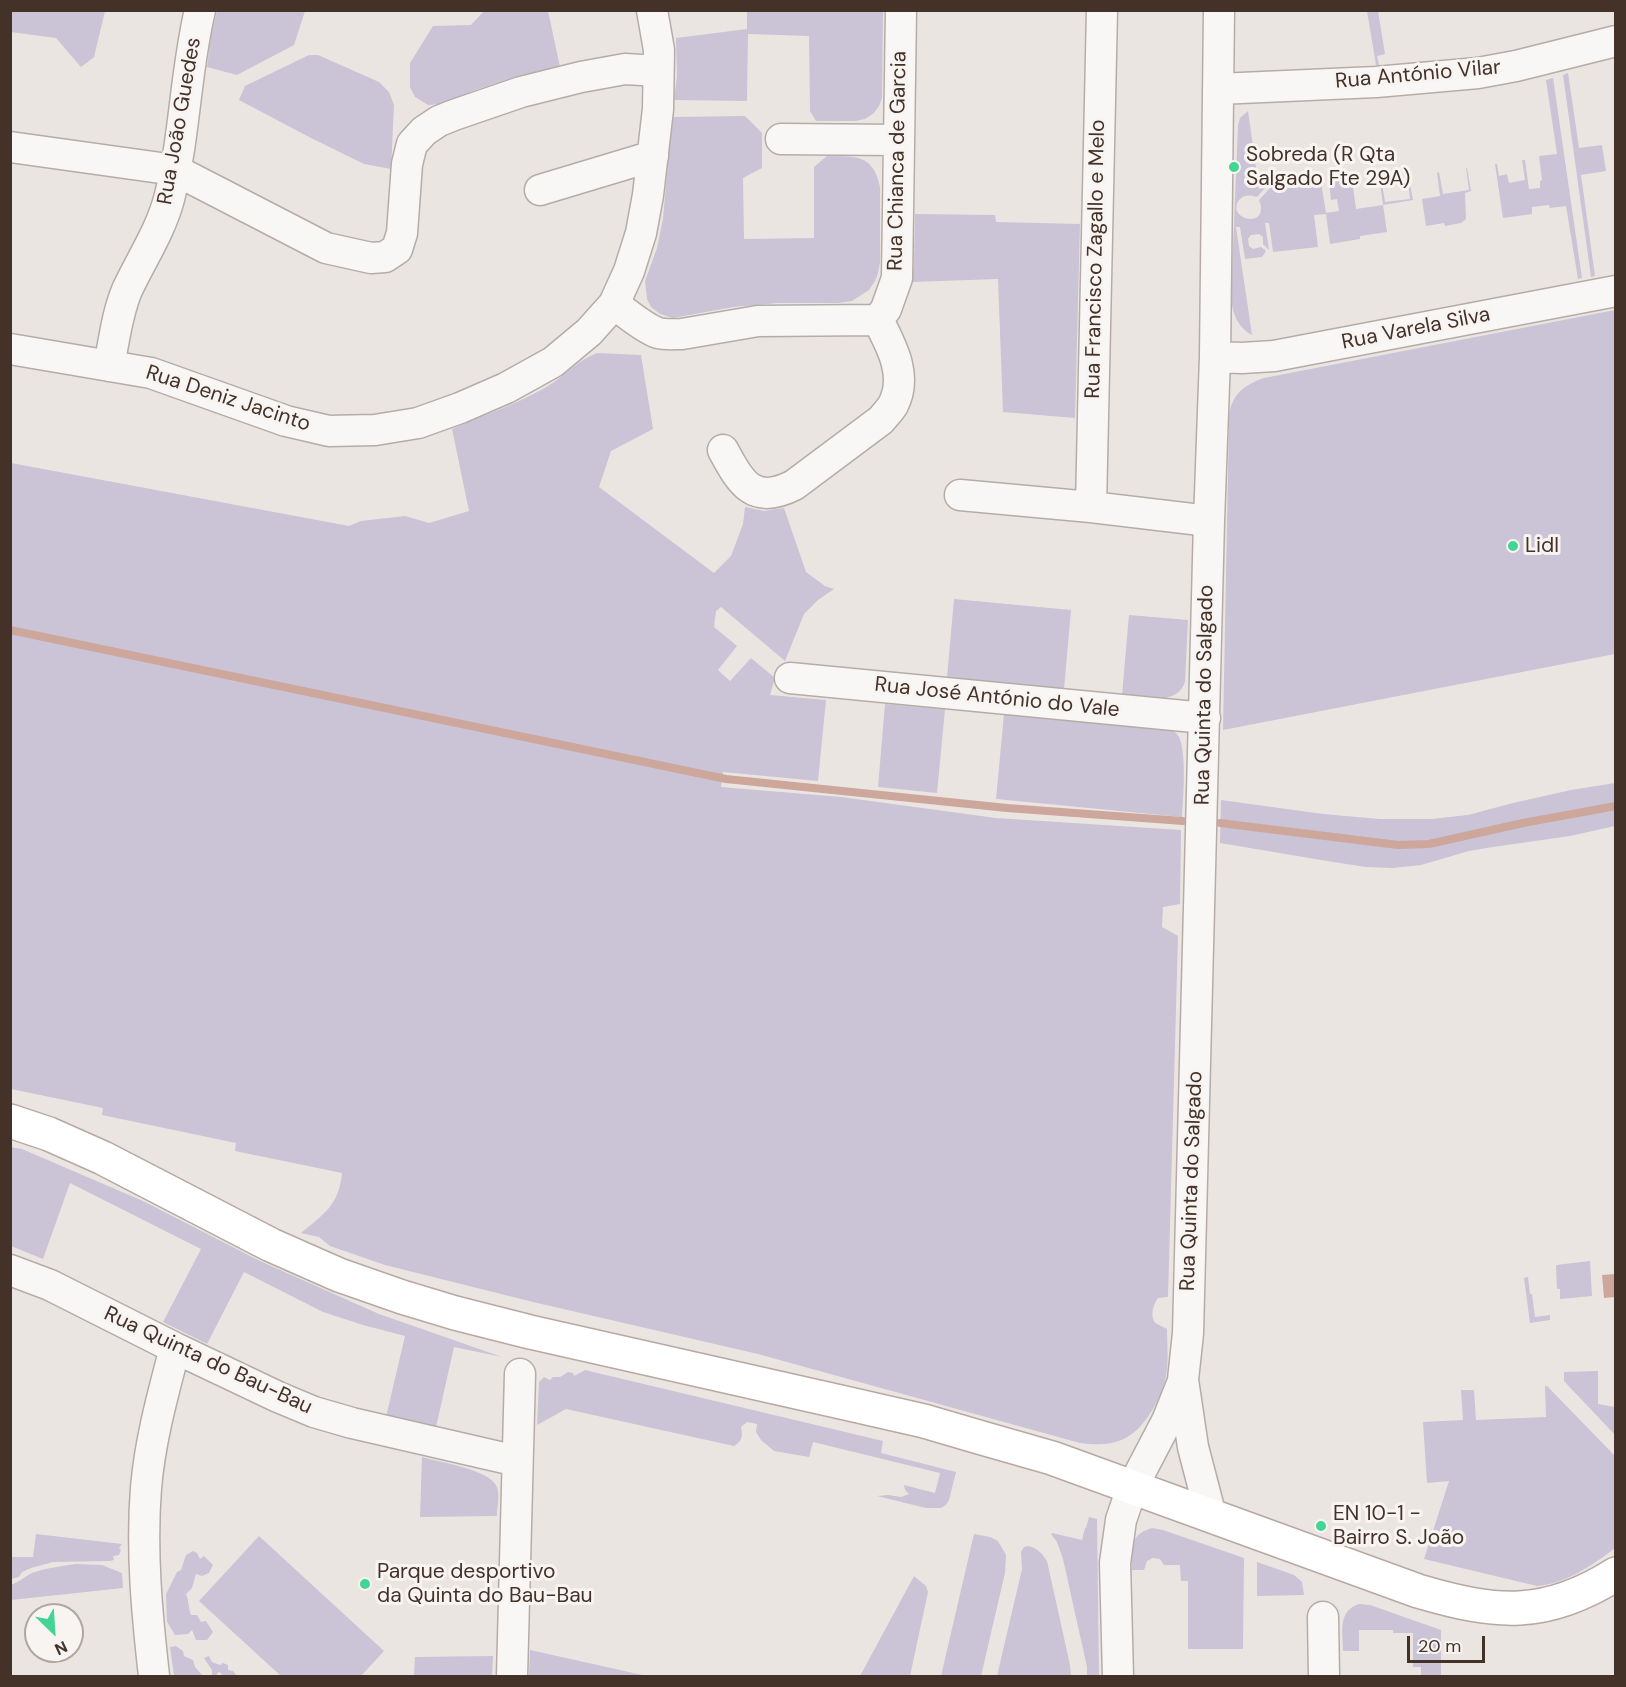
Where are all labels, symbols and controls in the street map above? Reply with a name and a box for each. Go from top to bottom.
street label: Rua João Guedes [153,35,207,207]
street label: Rua Chianca de Garcia [883,51,913,271]
street label: Rua António Vilar [1334,55,1502,95]
street label: Rua Francisco Zagallo e Melo [1081,119,1111,399]
place label: Sobreda (R Qta Salgado Fte 29A) [1246,142,1410,192]
marker: Sobreda (R Qta Salgado Fte 29A) [1227,160,1241,174]
street label: Rua Varela Silva [1340,302,1492,356]
street label: Rua Deniz Jacinto [142,360,314,438]
place label: Lidl [1525,533,1559,559]
marker: Lidl [1506,539,1520,553]
street label: Rua Quinta do Salgado [1190,585,1220,805]
street label: Rua José António do Vale [873,673,1121,723]
street label: Rua Quinta do Salgado [1176,1070,1208,1292]
street label: Rua Quinta do Bau-Bau [100,1302,316,1420]
place label: EN 10-1 - Bairro S. João [1333,1501,1464,1551]
marker: EN 10-1 - Bairro S. João [1314,1519,1328,1533]
place label: Parque desportivo da Quinta do Bau-Bau [377,1559,593,1609]
marker: Parque desportivo da Quinta do Bau-Bau [358,1577,372,1591]
north arrow [24,1603,84,1663]
scale bar [1410,1624,1488,1662]
text: 20 m [1418,1634,1461,1658]
text: N [51,1636,71,1660]

